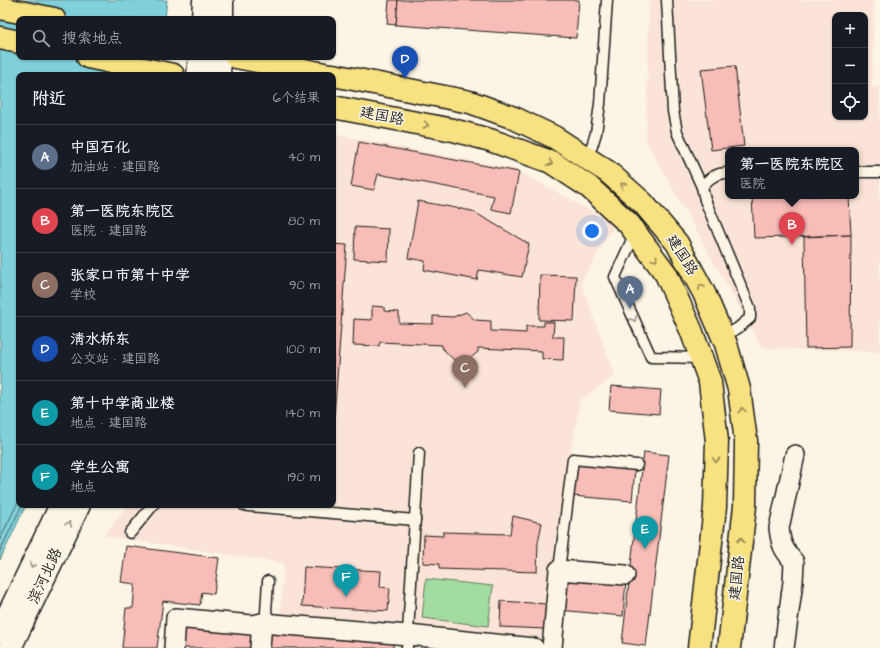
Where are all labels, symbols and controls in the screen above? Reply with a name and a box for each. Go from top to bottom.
map controls [832,12,868,120]
button: + [832,12,868,48]
search box [16,16,336,60]
icon: search [30,27,52,49]
text: 搜索地点 [62,28,122,49]
pin: D [392,46,418,79]
button: − [832,48,868,84]
button: locate [832,84,868,120]
text: 附近 [32,87,66,111]
text: 6个结果 [273,89,320,107]
street label: 建国路 [358,101,406,131]
one-way arrow [423,121,429,129]
text: 中国石化 [70,137,130,158]
popup [725,147,859,199]
text: A [41,148,49,166]
text: 40 m [288,148,320,166]
text: 第一医院东院区 [739,154,845,175]
text: 加油站 · 建国路 [70,158,160,176]
one-way arrow [546,158,554,166]
text: 医院 [739,175,766,193]
one-way arrow [620,182,628,190]
text: 第一医院东院区 [70,201,175,222]
text: B [40,212,50,230]
text: 80 m [288,212,320,230]
pin: B [779,212,805,245]
your location [582,221,602,241]
text: 医院 · 建国路 [70,222,147,240]
street label: 建国路 [661,230,703,280]
one-way arrow [650,255,657,262]
text: 张家口市第十中学 [70,265,190,286]
text: C [40,276,50,294]
text: 90 m [289,276,320,294]
pin: A [617,276,643,309]
one-way arrow [699,284,706,292]
text: 学校 [70,286,96,304]
one-way arrow [629,315,637,323]
text: 清水桥东 [70,329,130,350]
text: D [41,340,49,358]
text: 100 m [287,340,320,358]
text: 公交站 · 建国路 [70,350,160,368]
pin: C [452,355,478,388]
text: 第十中学商业楼 [70,393,175,414]
text: E [41,404,49,422]
text: 140 m [286,404,320,422]
one-way arrow [738,407,747,413]
text: 地点 · 建国路 [70,414,147,432]
text: 学生公寓 [70,457,130,478]
one-way arrow [712,457,721,463]
text: F [40,468,50,486]
text: 190 m [287,468,320,486]
text: 地点 [70,478,96,496]
pin: E [632,516,658,549]
one-way arrow [64,521,72,529]
one-way arrow [736,537,745,543]
street label: 滨河北路 [23,544,67,608]
street label: 建国路 [724,555,750,601]
one-way arrow [29,561,37,569]
pin: F [333,564,359,597]

